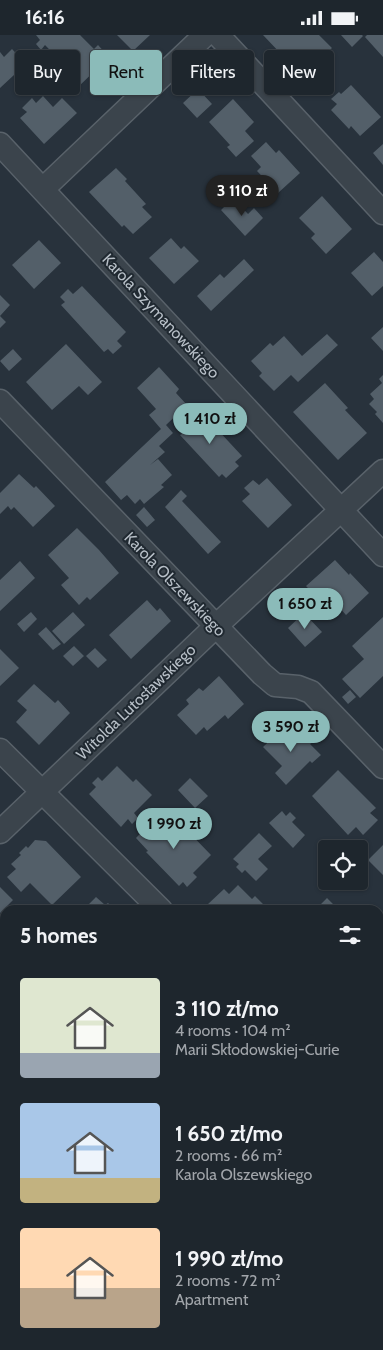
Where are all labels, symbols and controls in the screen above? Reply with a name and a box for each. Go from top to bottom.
text: 16:16 [25,6,65,29]
chip: Buy [15,50,80,95]
chip: Rent [90,50,162,95]
chip: Filters [172,50,254,95]
chip: New [264,50,334,95]
pin: 3 110 zł [190,175,294,217]
text: 3 110 zł [217,181,267,200]
street label: Karola Szymanowskiego [98,250,224,382]
pin: 1 410 zł [158,403,262,445]
text: 1 410 zł [184,409,236,428]
street label: Karola Olszewskiego [120,528,230,640]
pin: 1 650 zł [253,587,357,630]
text: 1 650 zł [278,594,332,613]
street label: Witolda Lutosławskiego [72,640,200,764]
pin: 3 590 zł [239,711,343,753]
text: 3 590 zł [263,717,319,736]
pin: 1 990 zł [122,807,226,850]
text: 1 990 zł [147,814,201,833]
map controls [318,840,368,890]
button: locate [318,840,368,890]
icon: filters [336,921,364,949]
text: 5 homes [20,923,98,948]
text: 3 110 zł/mo [175,996,279,1021]
icon: home [60,998,120,1058]
text: 4 rooms · 104 m² [175,1021,291,1040]
text: Marii Skłodowskiej-Curie [175,1040,339,1059]
text: 1 650 zł/mo [175,1121,283,1146]
icon: home [60,1123,120,1183]
text: 2 rooms · 66 m² [175,1146,282,1165]
text: Karola Olszewskiego [175,1165,312,1184]
text: 1 990 zł/mo [175,1246,283,1271]
icon: home [60,1248,120,1308]
text: 2 rooms · 72 m² [175,1271,280,1290]
text: Apartment [175,1290,248,1309]

